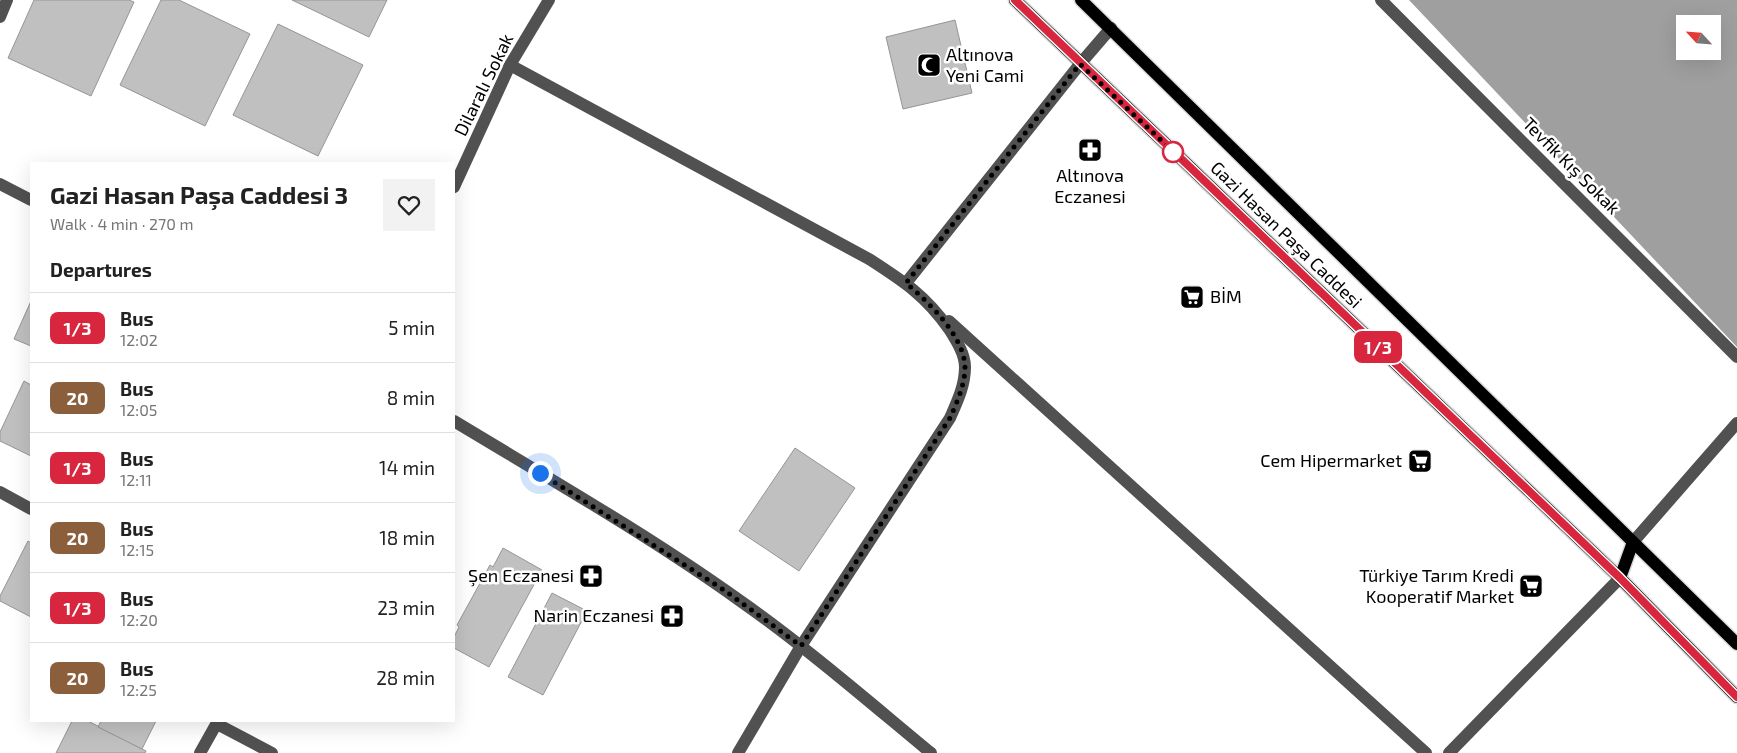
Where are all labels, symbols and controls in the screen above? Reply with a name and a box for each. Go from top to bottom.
north arrow [1676,15,1721,60]
map controls [1676,15,1721,60]
street label: Dilaralı Sokak [449,30,517,139]
place label: Altınova Yeni Cami [946,43,1024,86]
mosque icon: Altınova Yeni Cami [916,52,942,78]
street label: Tevfik Kış Sokak [1518,112,1625,219]
pharmacy icon: Altınova Eczanesi [1077,137,1103,163]
unlabelled marker [1162,141,1184,163]
street label: Gazi Hasan Paşa Caddesi [1206,156,1367,313]
place label: Altınova Eczanesi [1054,164,1126,207]
button: heart [383,179,435,231]
text: Gazi Hasan Paşa Caddesi 3 [50,180,348,209]
text: Walk · 4 min · 270 m [50,214,193,233]
text: Departures [50,258,152,281]
supermarket icon: BİM [1179,284,1205,310]
place label: BİM [1210,285,1242,307]
text: Bus [120,307,154,330]
text: 5 min [388,316,435,339]
text: 1/3 [64,317,91,339]
text: 12:02 [120,330,158,349]
line badge: 1/3 [1349,331,1407,363]
text: 1/3 [1364,336,1392,358]
text: Bus [120,377,154,400]
text: 8 min [387,386,435,409]
text: 20 [67,387,88,409]
text: 12:05 [120,400,157,419]
text: Bus [120,447,154,470]
supermarket icon: Cem Hipermarket [1407,448,1433,474]
place label: Cem Hipermarket [1260,449,1402,471]
text: 14 min [379,456,435,479]
text: 1/3 [64,457,91,479]
your location [528,461,553,486]
text: 12:11 [120,470,152,489]
text: Bus [120,517,154,540]
text: 18 min [379,526,435,549]
text: 20 [67,527,88,549]
text: 12:15 [120,540,154,559]
pharmacy icon: Şen Eczanesi [578,563,604,589]
place label: Şen Eczanesi [468,564,574,587]
place label: Türkiye Tarım Kredi Kooperatif Market [1359,564,1514,607]
supermarket icon: Türkiye Tarım Kredi Kooperatif Market [1518,573,1544,599]
text: Bus [120,587,154,610]
text: 23 min [377,596,435,619]
text: 1/3 [64,597,91,619]
pharmacy icon: Narin Eczanesi [659,603,685,629]
place label: Narin Eczanesi [534,604,654,626]
text: 12:20 [120,610,158,629]
text: Bus [120,657,154,680]
text: 28 min [376,666,435,689]
text: 20 [67,667,88,689]
text: 12:25 [120,680,157,699]

